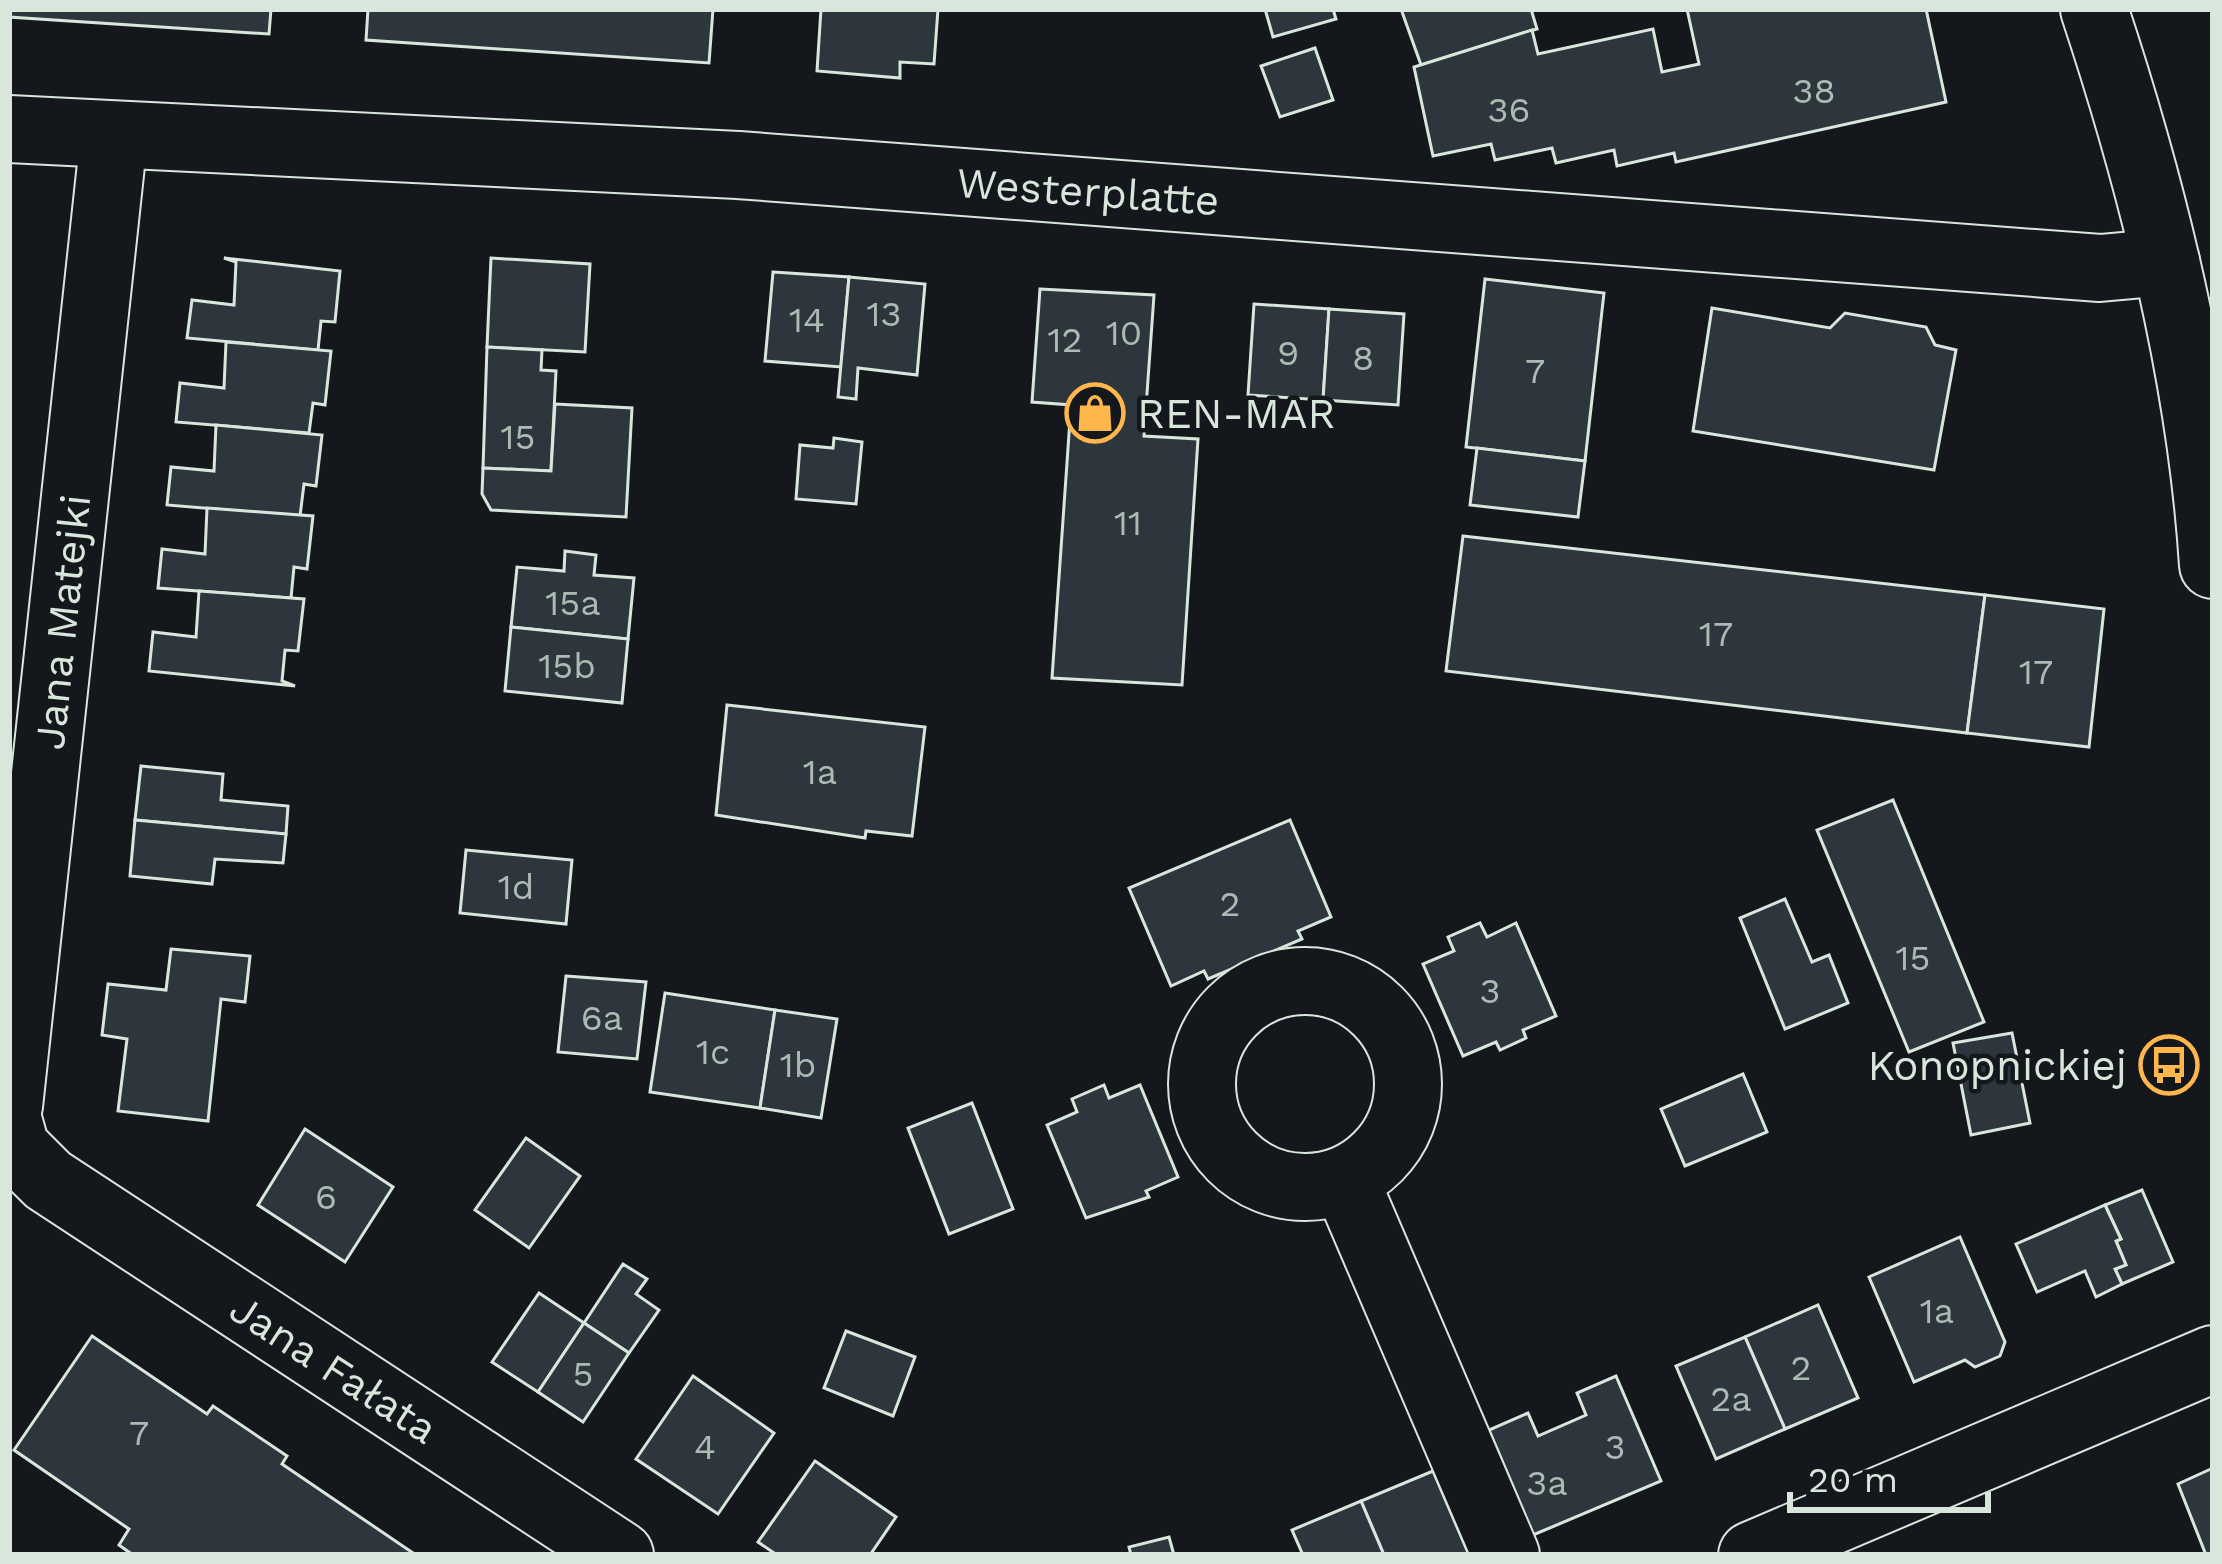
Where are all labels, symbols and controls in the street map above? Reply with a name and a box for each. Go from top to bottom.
house number: 38 [1792,70,1836,112]
house number: 36 [1488,89,1530,131]
street label: Westerplatte [955,158,1221,225]
house number: 13 [866,293,902,335]
house number: 14 [789,299,825,341]
house number: 10 [1106,312,1142,354]
house number: 12 [1047,319,1083,361]
house number: 9 [1277,332,1299,374]
house number: 8 [1352,337,1374,379]
house number: 7 [1525,350,1545,392]
shop icon: REN-MAR [1064,382,1126,444]
place label: REN-MAR [1137,389,1336,438]
house number: 15 [501,416,536,458]
street label: Jana Matejki [25,492,100,752]
house number: 11 [1114,502,1142,544]
house number: 15a [545,582,601,624]
house number: 17 [1699,613,1733,655]
house number: 15b [538,645,596,687]
house number: 17 [2019,651,2053,693]
house number: 1a [803,751,837,793]
house number: 1d [498,866,534,908]
house number: 2 [1220,883,1241,925]
house number: 15 [1896,937,1931,979]
house number: 3 [1480,970,1501,1012]
house number: 6a [581,997,623,1039]
house number: 1c [696,1031,730,1073]
bus stop icon: Konopnickiej [2138,1034,2200,1096]
place label: Konopnickiej [1867,1041,2127,1090]
house number: 1b [780,1044,816,1086]
house number: 6 [315,1176,337,1218]
street label: Jana Fałata [221,1283,446,1454]
house number: 1a [1920,1290,1954,1332]
house number: 2 [1791,1347,1812,1389]
house number: 5 [573,1353,593,1395]
house number: 2a [1710,1378,1752,1420]
house number: 7 [129,1412,149,1454]
house number: 4 [694,1426,716,1468]
house number: 3 [1605,1426,1626,1468]
scale bar [1790,1438,1988,1512]
text: 20 m [1808,1459,1898,1501]
house number: 3a [1526,1462,1568,1504]

